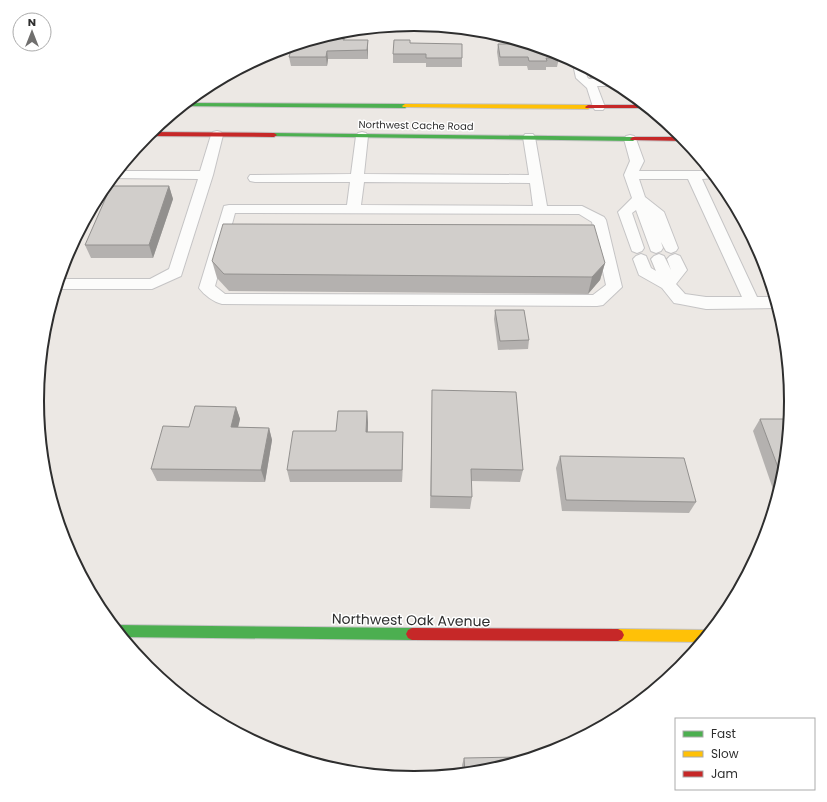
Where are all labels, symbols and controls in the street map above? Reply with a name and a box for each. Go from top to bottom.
north arrow [12,12,52,52]
text: N [28,14,36,30]
street label: Northwest Cache Road [358,117,474,134]
street label: Northwest Oak Avenue [332,609,491,631]
legend [675,718,815,790]
text: Fast [711,725,736,742]
text: Slow [711,745,739,762]
text: Jam [711,765,738,782]

